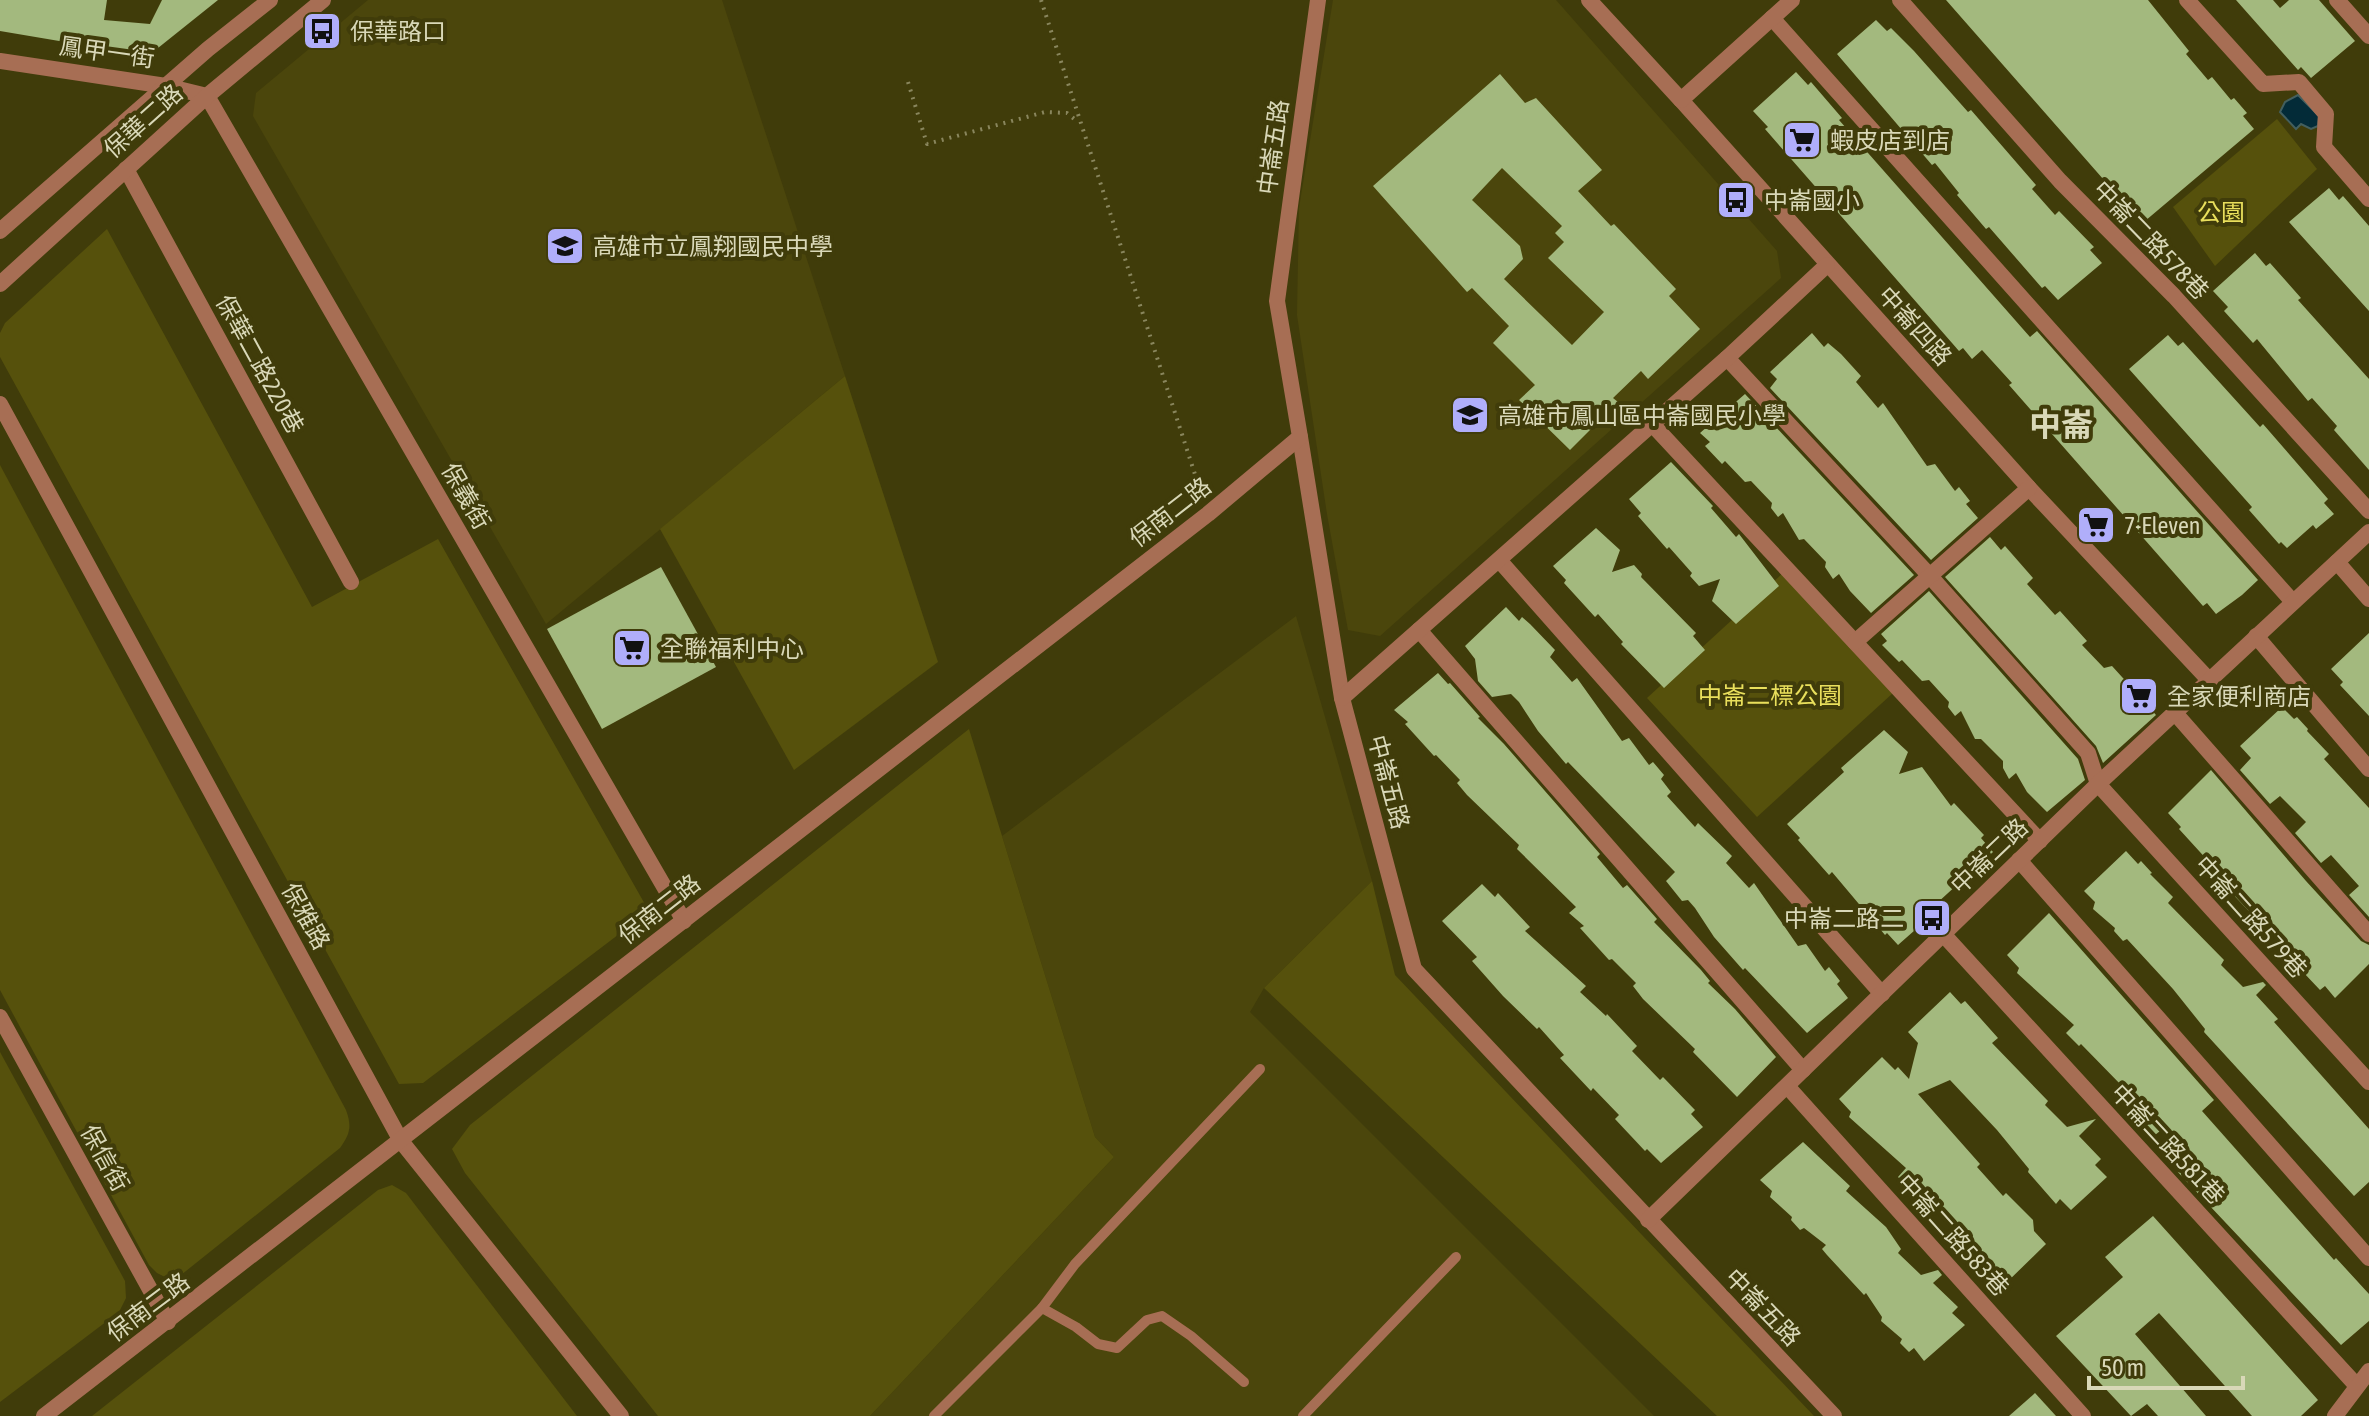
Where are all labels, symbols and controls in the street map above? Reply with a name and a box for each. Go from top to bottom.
bus stop icon: 保華路口 [301,10,343,52]
place label: 保華路口 [350,18,446,45]
street label: 鳳甲一街 [58,32,156,72]
street label: 保華二路 [98,79,188,163]
street label: 中崙五路 [1253,98,1293,196]
supermarket icon: 蝦皮店到店 [1781,119,1823,161]
place label: 蝦皮店到店 [1830,127,1950,154]
street label: 中崙二路578巷 [2088,175,2214,305]
bus stop icon: 中崙國小 [1715,179,1757,221]
place label: 中崙國小 [1764,187,1860,214]
park label: 公園 [2197,199,2245,226]
school or university icon: 高雄市立鳳翔國民中學 [544,225,586,267]
place label: 高雄市立鳳翔國民中學 [593,233,833,260]
street label: 中崙四路 [1873,281,1957,371]
street label: 保華二路220巷 [211,290,309,438]
school or university icon: 高雄市鳳山區中崙國民小學 [1449,394,1491,436]
place label: 高雄市鳳山區中崙國民小學 [1498,402,1786,429]
district label: 中崙 [2029,406,2093,443]
street label: 保義街 [436,458,496,534]
street label: 保南二路 [1124,472,1216,552]
supermarket icon: 7-Eleven [2075,504,2117,546]
place label: 7-Eleven [2124,512,2200,539]
supermarket icon: 全聯福利中心 [611,627,653,669]
place label: 全聯福利中心 [660,635,804,662]
supermarket icon: 全家便利商店 [2118,675,2160,717]
park label: 中崙二標公園 [1698,682,1842,709]
place label: 全家便利商店 [2167,683,2311,710]
street label: 中崙五路 [1364,732,1414,832]
street label: 中崙二路 [1945,813,2033,899]
street label: 中崙二路579巷 [2189,851,2313,983]
street label: 保南二路 [613,869,705,949]
street label: 保雅路 [277,878,335,954]
bus stop icon: 中崙二路二 [1911,897,1953,939]
place label: 中崙二路二 [1784,905,1904,932]
street label: 中崙二路581巷 [2106,1079,2230,1209]
street label: 保信街 [76,1120,134,1196]
street label: 中崙二路583巷 [1891,1169,2015,1301]
street label: 中崙五路 [1720,1263,1806,1351]
street label: 保南二路 [102,1267,194,1347]
scale bar [2089,1340,2243,1390]
text: 50 m [2101,1354,2144,1381]

